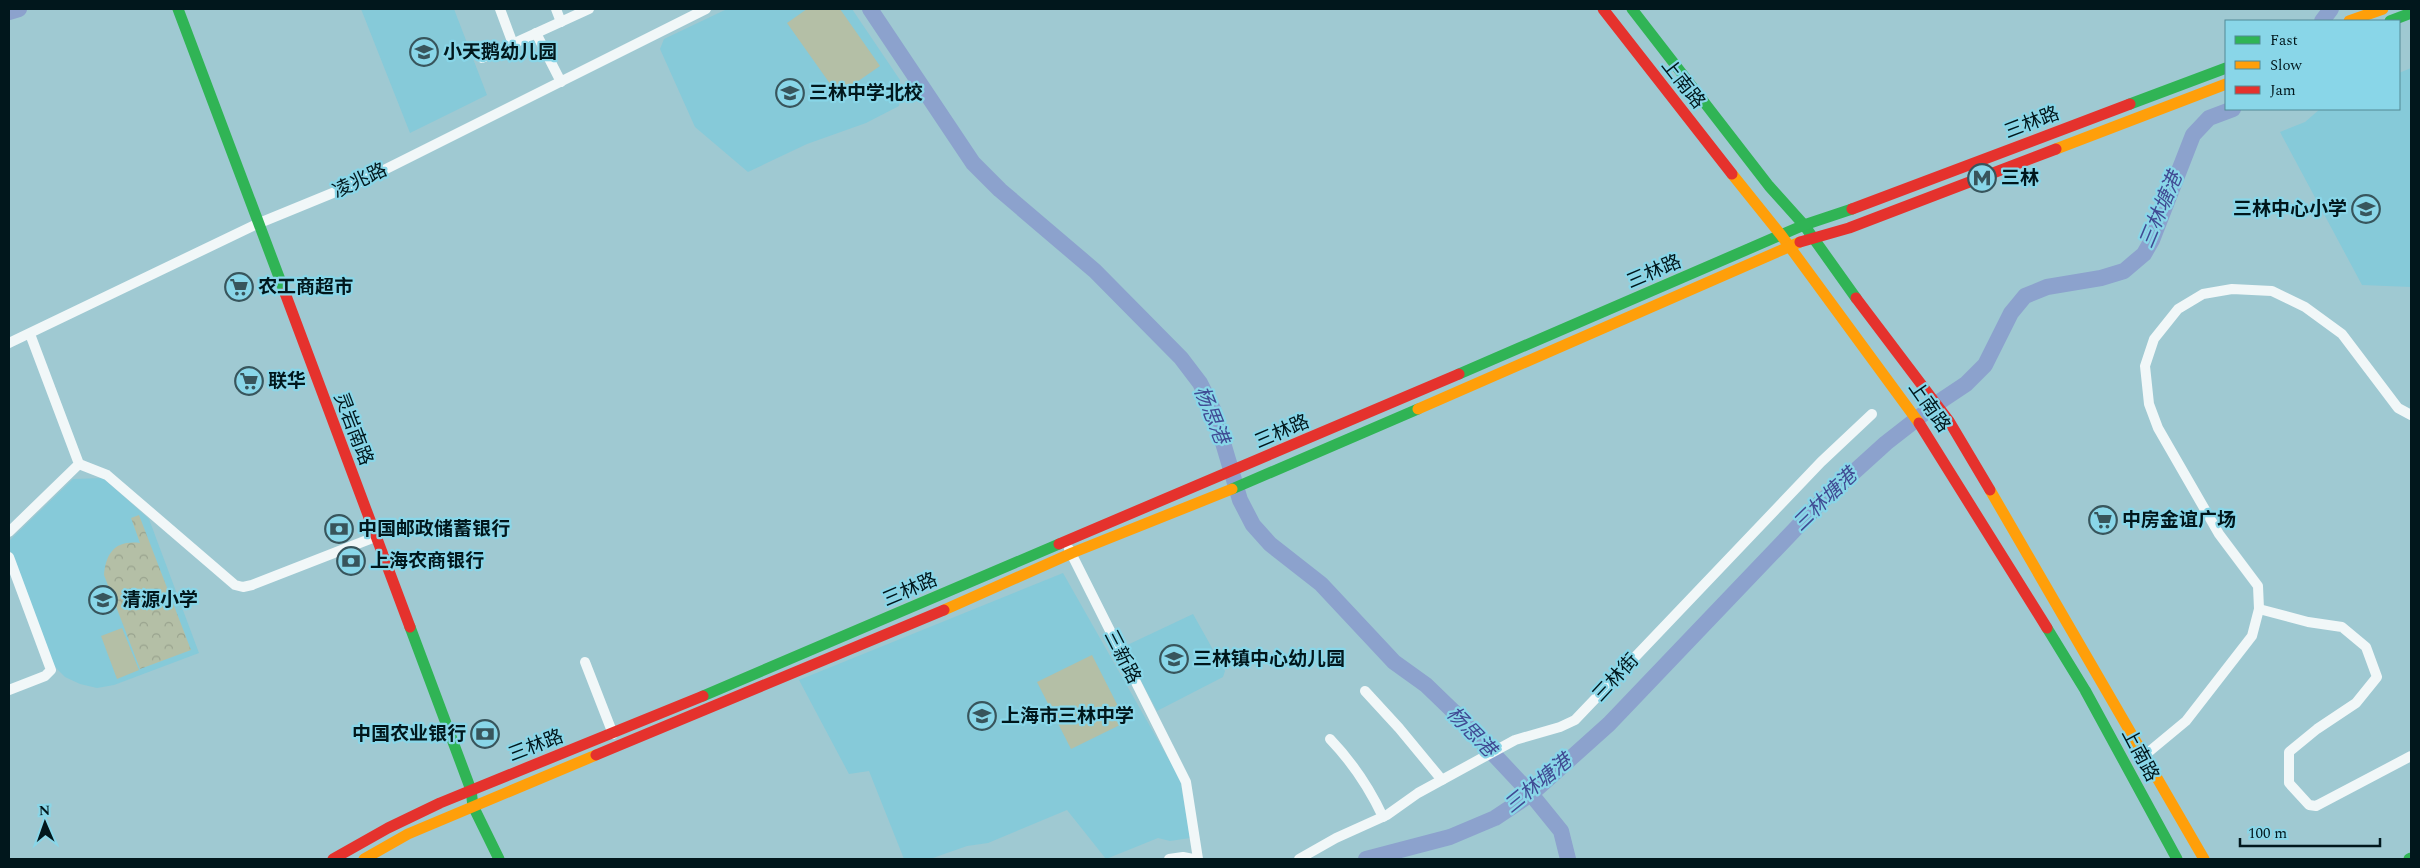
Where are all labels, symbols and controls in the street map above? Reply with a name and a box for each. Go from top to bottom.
legend [2225,20,2400,110]
text: Fast [2270,29,2298,52]
school or university icon: 小天鹅幼儿园 [409,37,439,67]
place label: 小天鹅幼儿园 [443,38,557,67]
street label: 上南路 [1654,53,1712,115]
text: Slow [2270,54,2302,77]
school or university icon: 三林中学北校 [775,78,805,108]
place label: 三林中学北校 [809,79,923,108]
text: Jam [2270,79,2296,102]
street label: 三林路 [2000,99,2064,147]
street label: 凌兆路 [328,156,392,206]
metro station icon: 三林 [1967,163,1997,193]
place label: 三林 [2001,164,2039,193]
water label: 三林塘港 [2132,165,2192,253]
school or university icon: 三林中心小学 [2351,194,2381,224]
place label: 三林中心小学 [2233,195,2347,224]
street label: 三林路 [1622,248,1686,296]
supermarket icon: 农工商超市 [224,272,254,302]
place label: 农工商超市 [258,273,353,302]
supermarket icon: 联华 [234,366,264,396]
place label: 联华 [268,367,306,396]
street label: 上南路 [1901,375,1957,439]
water label: 杨思港 [1186,382,1237,451]
street label: 灵岩南路 [326,388,380,470]
street label: 三林路 [1250,408,1314,456]
water label: 三林塘港 [1786,459,1866,539]
supermarket icon: 中房金谊广场 [2088,505,2118,535]
place label: 中房金谊广场 [2122,506,2236,535]
bank icon: 中国邮政储蓄银行 [324,514,354,544]
place label: 中国邮政储蓄银行 [358,515,510,544]
bank icon: 上海农商银行 [336,546,366,576]
place label: 上海农商银行 [370,547,484,576]
street label: 三林路 [878,566,942,614]
school or university icon: 清源小学 [88,585,118,615]
place label: 清源小学 [122,586,198,615]
street label: 三新路 [1096,625,1148,689]
school or university icon: 三林镇中心幼儿园 [1159,644,1189,674]
place label: 三林镇中心幼儿园 [1193,645,1345,674]
street label: 三林街 [1586,647,1646,709]
water label: 杨思港 [1439,700,1505,766]
school or university icon: 上海市三林中学 [967,701,997,731]
place label: 上海市三林中学 [1001,702,1134,731]
bank icon: 中国农业银行 [470,719,500,749]
place label: 中国农业银行 [352,720,466,749]
street label: 三林路 [504,722,568,770]
street label: 上南路 [2114,723,2166,787]
water label: 三林塘港 [1497,745,1581,821]
north arrow [20,798,70,848]
text: N [38,800,51,821]
scale bar [2240,816,2380,848]
text: 100 m [2248,822,2287,845]

